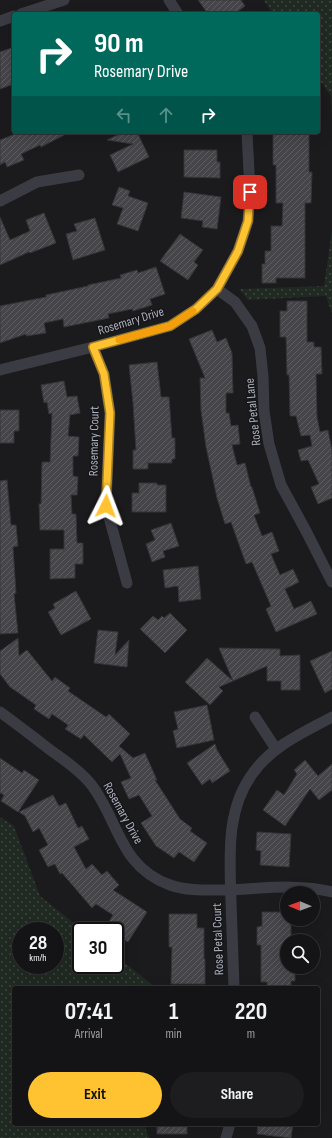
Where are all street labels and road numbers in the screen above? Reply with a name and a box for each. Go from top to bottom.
street label: Rosemary Drive [96,303,166,339]
street label: Rose Petal Lane [241,377,265,447]
street label: Rosemary Court [85,406,103,476]
street label: Rosemary Drive [99,779,147,847]
street label: Rose Petal Court [209,903,227,975]

